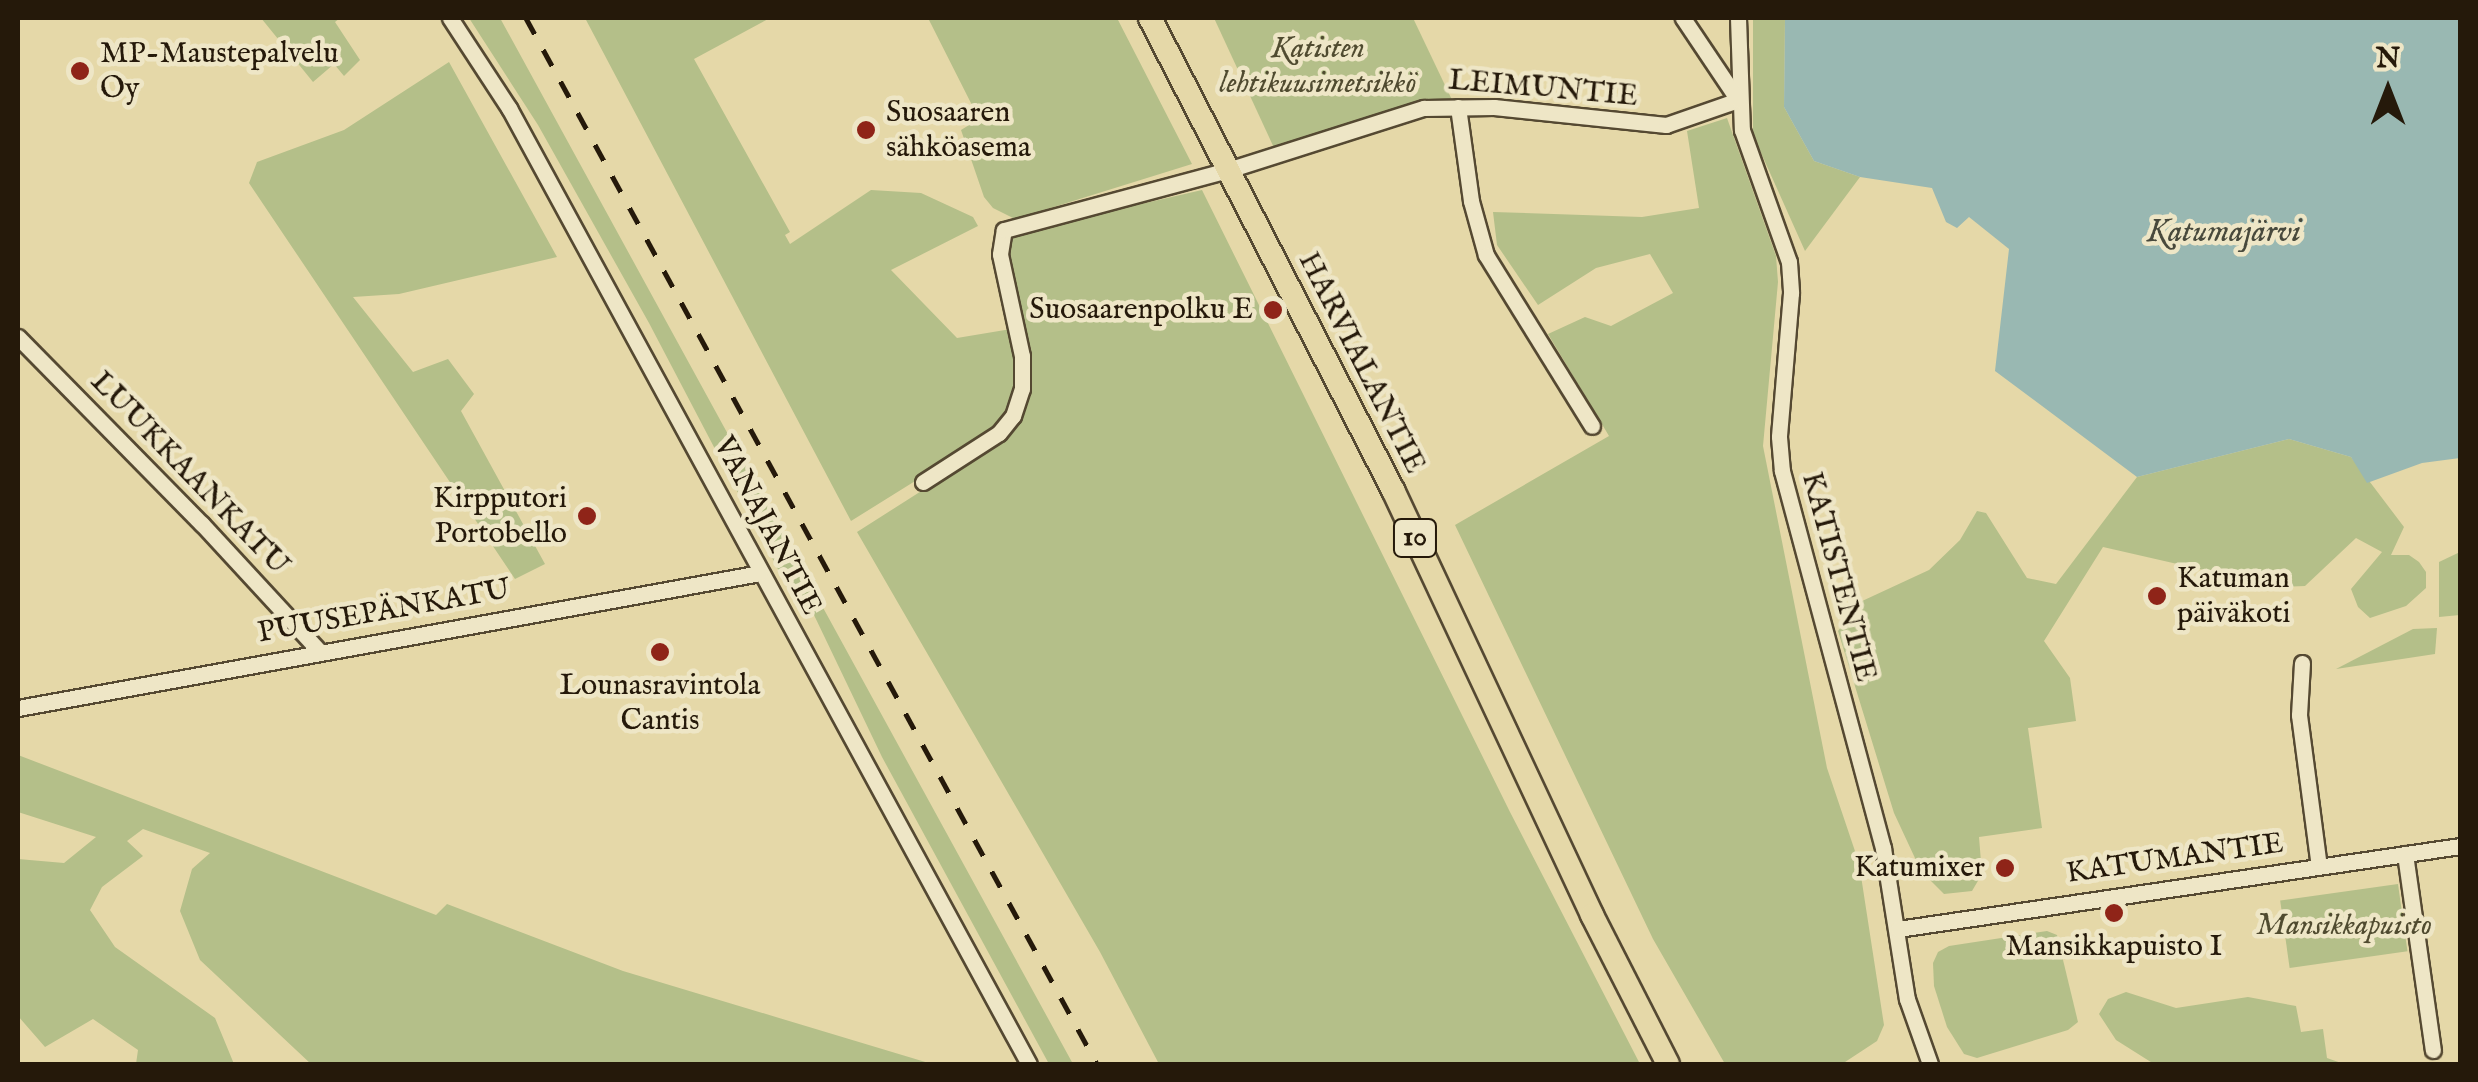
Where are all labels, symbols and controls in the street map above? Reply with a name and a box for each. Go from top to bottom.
park label: Katisten lehtikuusimetsikkö [1219,31,1417,102]
place label: MP-Maustepalvelu Oy [100,36,338,106]
north arrow [2338,40,2438,140]
text: N [2376,42,2400,77]
marker: MP-Maustepalvelu Oy [69,60,91,82]
street label: LEIMUNTIE [1447,63,1639,115]
place label: Suosaaren sähköasema [886,95,1031,166]
marker: Suosaaren sähköasema [855,119,877,141]
water label: Katumajärvi [2147,214,2301,252]
street label: HARVIALANTIE [1290,246,1432,480]
place label: Suosaarenpolku E [1029,292,1253,328]
marker: Suosaarenpolku E [1262,299,1284,321]
street label: LUUKKAANKATU [82,364,296,584]
street label: VANAJANTIE [705,431,829,621]
street label: KATISTENTIE [1793,468,1883,686]
place label: Kirpputori Portobello [433,481,567,552]
marker: Kirpputori Portobello [576,505,598,527]
road number: 10 [1392,515,1438,561]
place label: Katuman päiväkoti [2177,561,2291,632]
street label: PUUSEPÄNKATU [255,572,513,652]
marker: Katuman päiväkoti [2146,585,2168,607]
marker: Lounasravintola Cantis [649,641,671,663]
place label: Lounasravintola Cantis [559,668,761,738]
street label: KATUMANTIE [2064,826,2286,892]
place label: Katumixer [1854,850,1985,886]
marker: Katumixer [1994,857,2016,879]
marker: Mansikkapuisto I [2103,902,2125,924]
park label: Mansikkapuisto [2256,908,2432,944]
place label: Mansikkapuisto I [2006,929,2222,965]

